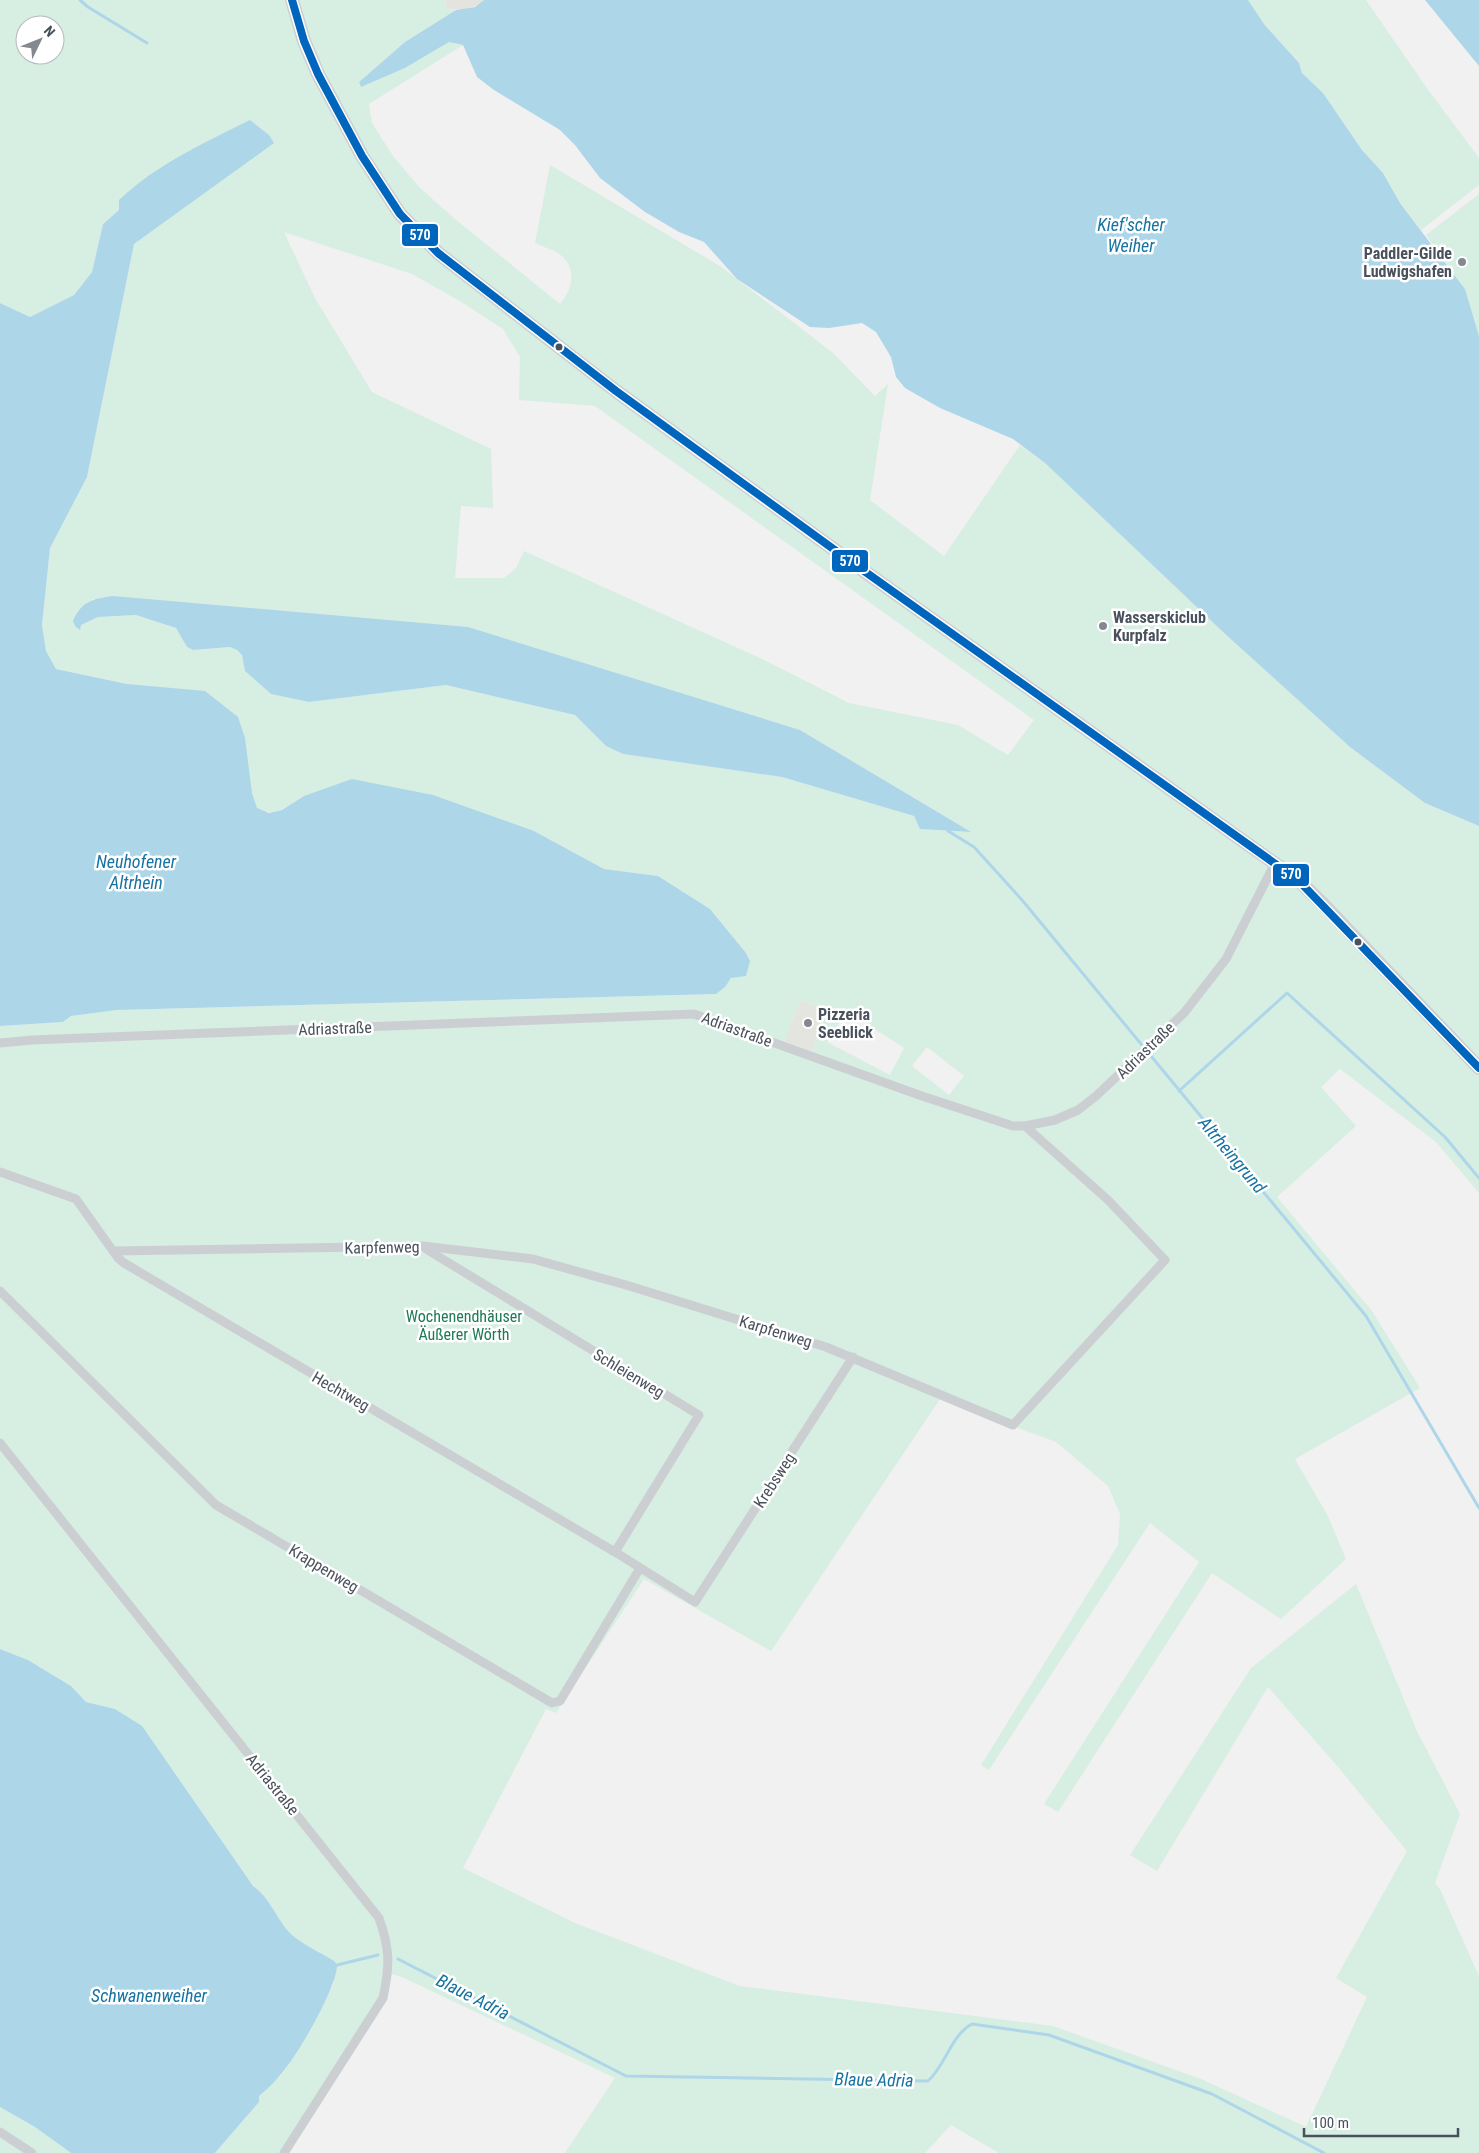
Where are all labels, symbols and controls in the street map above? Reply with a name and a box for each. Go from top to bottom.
north arrow [15,15,65,65]
text: N [41,23,58,40]
water label: Kief'scher Weiher [1097,214,1166,256]
line badge: 570 [401,223,439,247]
text: 570 [409,227,431,243]
place label: Paddler-Gilde Ludwigshafen [1363,244,1452,281]
marker: Paddler-Gilde Ludwigshafen [1456,256,1468,268]
unlabelled marker [554,342,564,352]
line badge: 570 [831,549,869,573]
text: 570 [839,553,861,569]
place label: Wasserskiclub Kurpfalz [1113,608,1206,645]
marker: Wasserskiclub Kurpfalz [1097,620,1109,632]
water label: Neuhofener Altrhein [96,851,177,893]
line badge: 570 [1272,863,1310,887]
text: 570 [1280,866,1302,882]
unlabelled marker [1353,937,1363,947]
place label: Pizzeria Seeblick [818,1005,873,1042]
street label: Adriastraße [699,1008,775,1051]
marker: Pizzeria Seeblick [802,1017,814,1029]
street label: Adriastraße [298,1018,372,1039]
street label: Adriastraße [1112,1018,1178,1083]
water label: Altrheingrund [1194,1111,1271,1197]
street label: Karpfenweg [344,1237,420,1258]
park label: Wochenendhäuser Äußerer Wörth [406,1307,522,1344]
street label: Karpfenweg [737,1311,815,1352]
street label: Schleienweg [590,1345,668,1402]
street label: Hechtweg [309,1367,373,1415]
street label: Krebsweg [750,1449,799,1511]
street label: Krappenweg [286,1540,362,1597]
street label: Adriastraße [242,1750,303,1819]
water label: Blaue Adria [433,1969,513,2024]
water label: Schwanenweiher [91,1985,208,2006]
water label: Blaue Adria [834,2068,914,2091]
scale bar [1304,2106,1458,2138]
text: 100 m [1312,2114,1349,2132]

